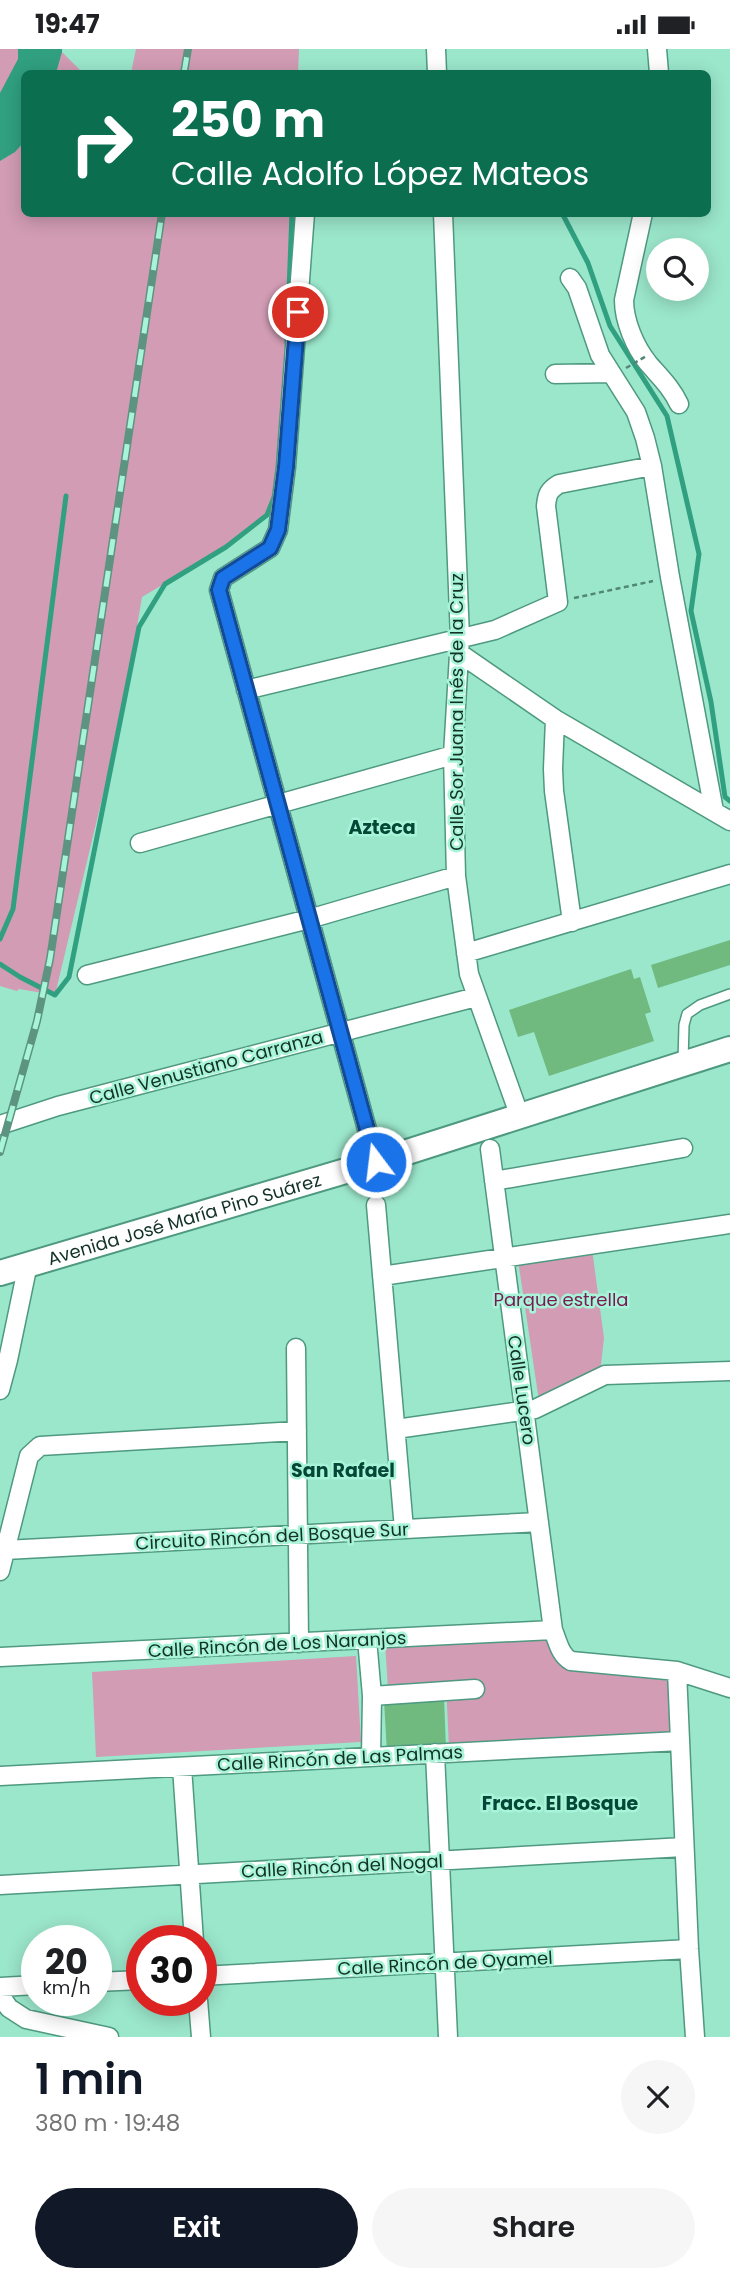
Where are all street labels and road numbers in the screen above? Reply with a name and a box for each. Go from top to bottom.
street label: Calle Sor Juana Inés de la Cruz [444,573,469,851]
street label: Calle Venustiano Carranza [86,1024,326,1110]
street label: Avenida José María Pino Suárez [44,1166,324,1271]
street label: Calle Lucero [502,1334,542,1446]
street label: Circuito Rincón del Bosque Sur [135,1516,409,1556]
street label: Calle Rincón de Los Naranjos [147,1625,407,1663]
street label: Calle Rincón de Las Palmas [217,1739,463,1777]
street label: Calle Rincón del Nogal [240,1848,444,1884]
street label: Calle Rincón de Oyamel [337,1945,553,1981]

